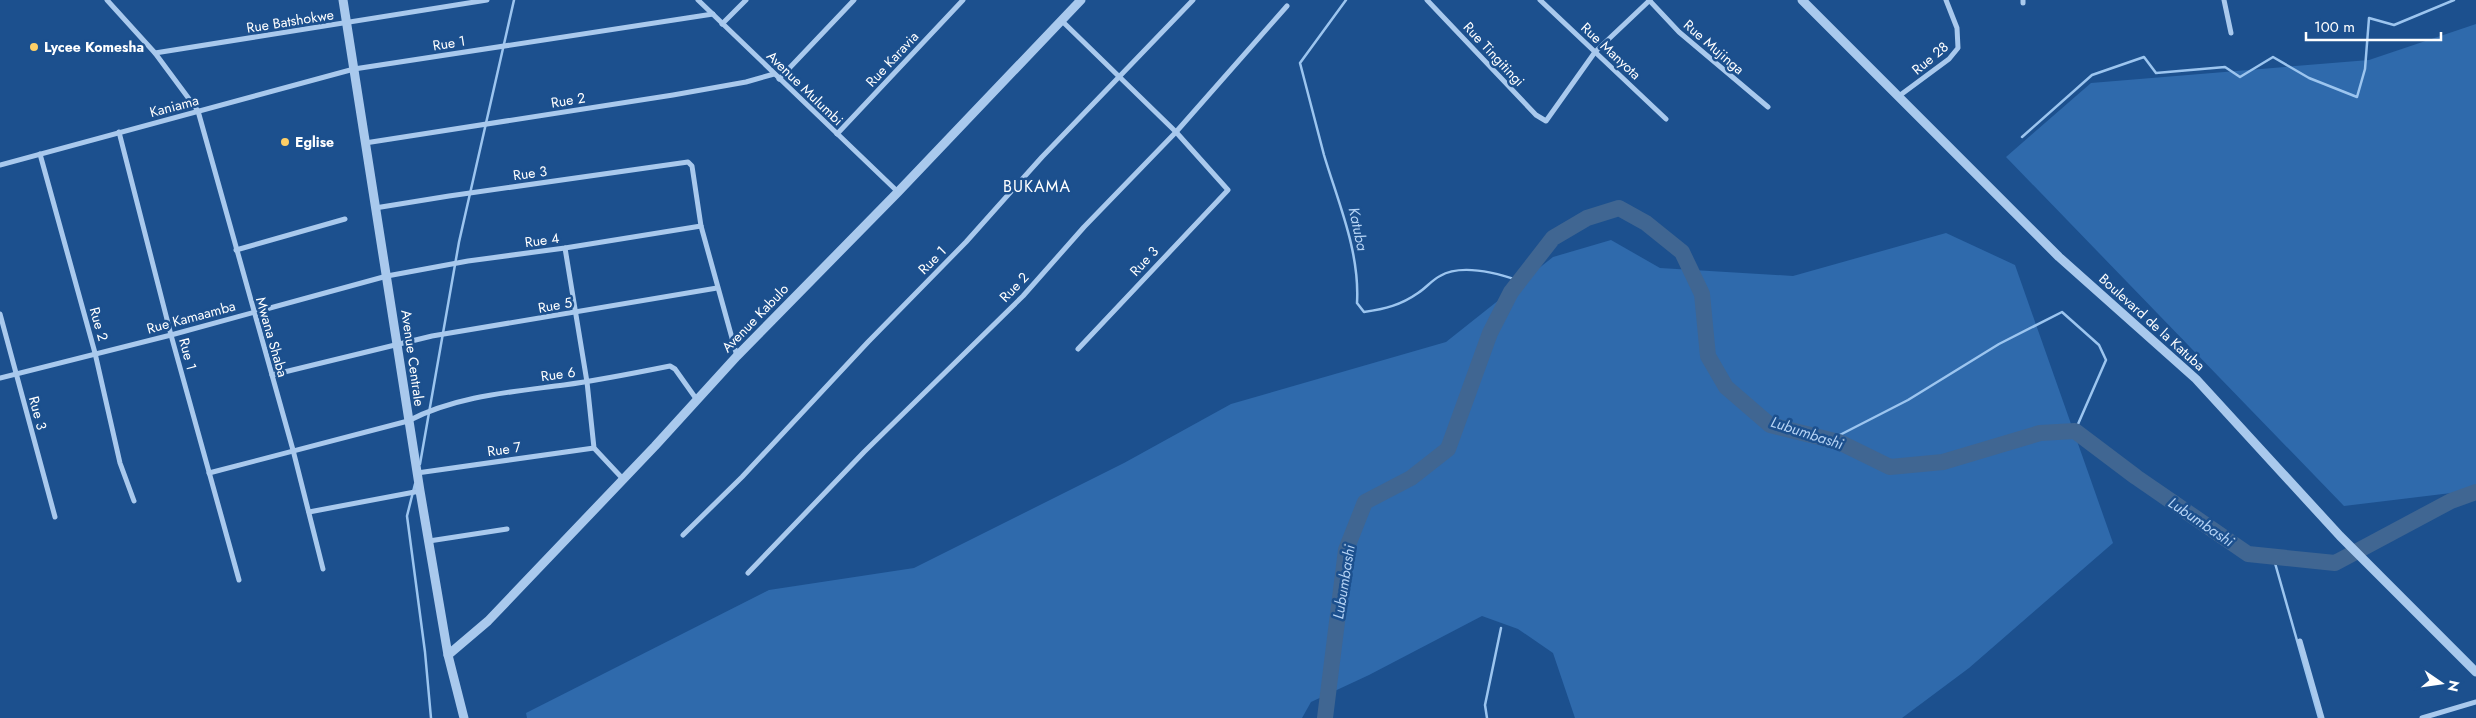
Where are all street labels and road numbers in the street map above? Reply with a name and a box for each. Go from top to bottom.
street label: Rue Batshokwe [245,4,335,38]
street label: Rue Mujinga [1679,15,1749,79]
street label: Rue Tingitingi [1459,17,1529,91]
street label: Rue Manyota [1577,18,1645,84]
street label: Rue Karavia [861,27,923,91]
street label: Rue 1 [431,31,467,55]
street label: Rue 28 [1907,37,1953,79]
street label: Avenue Mulumbi [762,46,848,130]
street label: Rue 2 [549,87,587,113]
street label: Kaniama [147,90,201,122]
street label: Rue 3 [512,161,549,185]
street label: Rue 4 [523,228,561,252]
street label: Rue 1 [913,241,951,279]
street label: Rue 3 [1125,241,1163,280]
street label: Rue 2 [995,268,1033,306]
street label: Boulevard de la Katuba [2095,269,2209,375]
street label: Avenue Kabulo [717,279,793,357]
street label: Rue 5 [536,292,574,318]
street label: Mwana Shaba [251,295,293,379]
street label: Rue Kamaamba [144,296,238,338]
street label: Rue 2 [85,305,113,343]
street label: Avenue Centrale [396,308,430,408]
street label: Rue 1 [174,336,202,372]
street label: Rue 6 [539,362,577,386]
street label: Rue 3 [24,394,52,432]
street label: Rue 7 [486,437,523,461]

